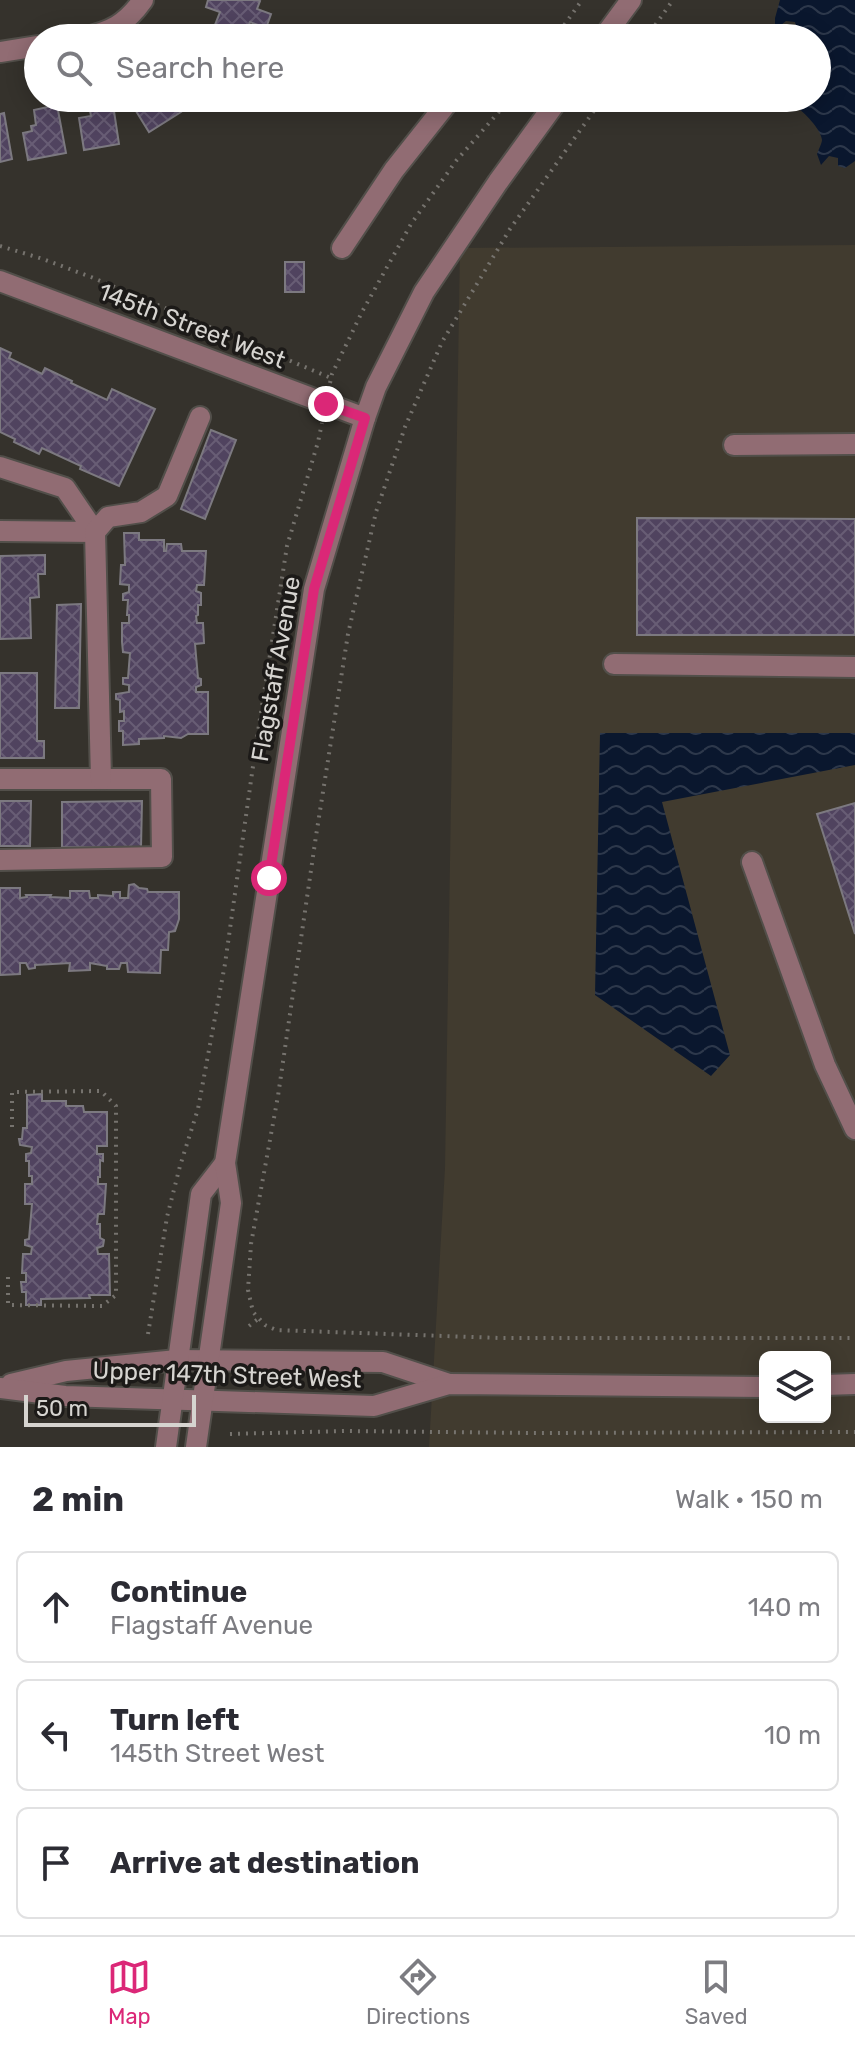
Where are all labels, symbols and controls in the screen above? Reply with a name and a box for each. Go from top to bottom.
search box [24,24,831,112]
icon: search [52,46,96,90]
text: Search here [116,50,284,86]
street label: 145th Street West [95,277,289,375]
route end [308,386,344,422]
street label: Flagstaff Avenue [246,574,306,764]
route start [251,860,287,896]
map controls [759,1351,831,1423]
button: layers [759,1351,831,1423]
street label: Upper 147th Street West [92,1356,362,1394]
scale bar [24,1391,196,1427]
text: 50 m [36,1395,88,1422]
text: 2 min [32,1479,124,1520]
text: Walk · 150 m [675,1484,823,1515]
text: Continue [110,1574,247,1610]
icon: ahead [34,1585,78,1629]
text: 140 m [748,1592,821,1623]
text: Flagstaff Avenue [110,1610,313,1641]
text: Turn left [110,1702,240,1738]
icon: left [34,1713,78,1757]
text: 10 m [764,1720,821,1751]
text: 145th Street West [110,1738,324,1769]
icon: arrive [34,1841,78,1885]
text: Arrive at destination [110,1845,420,1881]
tab: Map [107,1955,151,2030]
tab: Directions [366,1955,470,2030]
tab: Saved [685,1955,748,2030]

